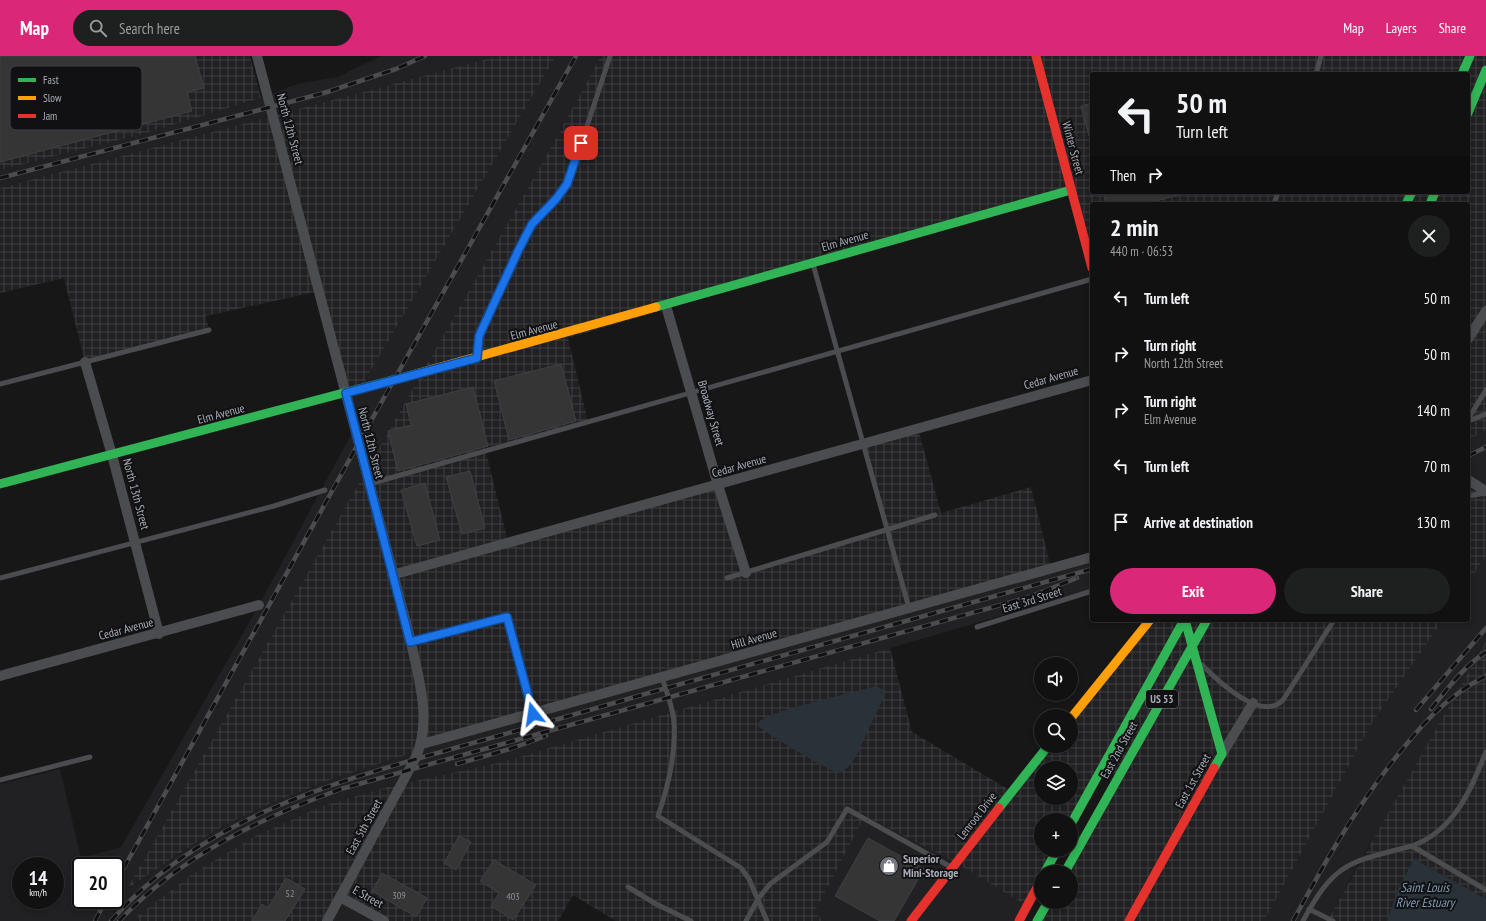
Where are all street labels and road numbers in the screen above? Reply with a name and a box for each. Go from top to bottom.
street label: North 12th Street [274,92,307,167]
street label: Winter Street [1059,119,1088,177]
street label: Elm Avenue [820,227,870,254]
street label: Elm Avenue [509,316,559,343]
street label: Cedar Avenue [1022,363,1080,392]
street label: Broadway Street [695,378,728,448]
street label: Elm Avenue [196,400,246,427]
street label: North 12th Street [355,406,388,481]
street label: Cedar Avenue [710,451,768,480]
street label: North 13th Street [120,457,153,532]
street label: East 3rd Street [1000,583,1064,616]
street label: Cedar Avenue [97,614,155,643]
street label: Hill Avenue [729,625,779,652]
road number: US 53 [1146,690,1178,708]
street label: East 2nd Street [1097,718,1141,781]
street label: East 1st Street [1171,750,1214,811]
street label: Lenroot Drive [953,789,1000,842]
street label: East 5th Street [342,796,385,857]
street label: E Street [350,882,387,911]

